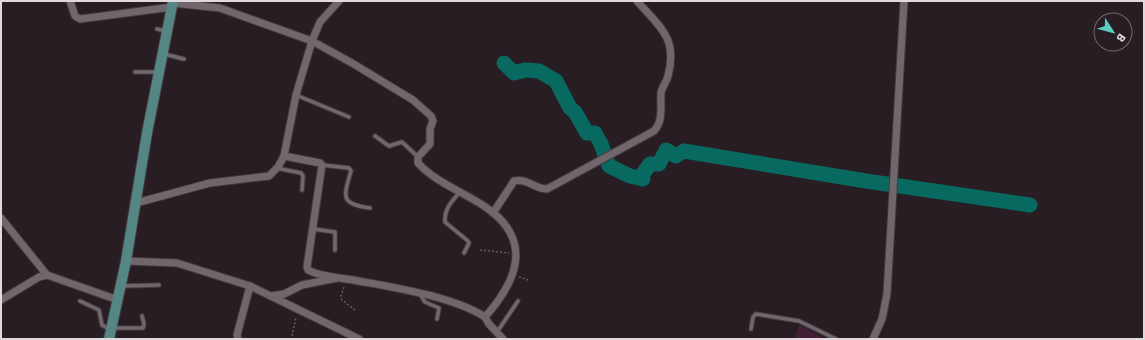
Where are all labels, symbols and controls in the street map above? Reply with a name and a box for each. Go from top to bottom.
north arrow [1093,12,1133,52]
text: B [1113,31,1130,46]

